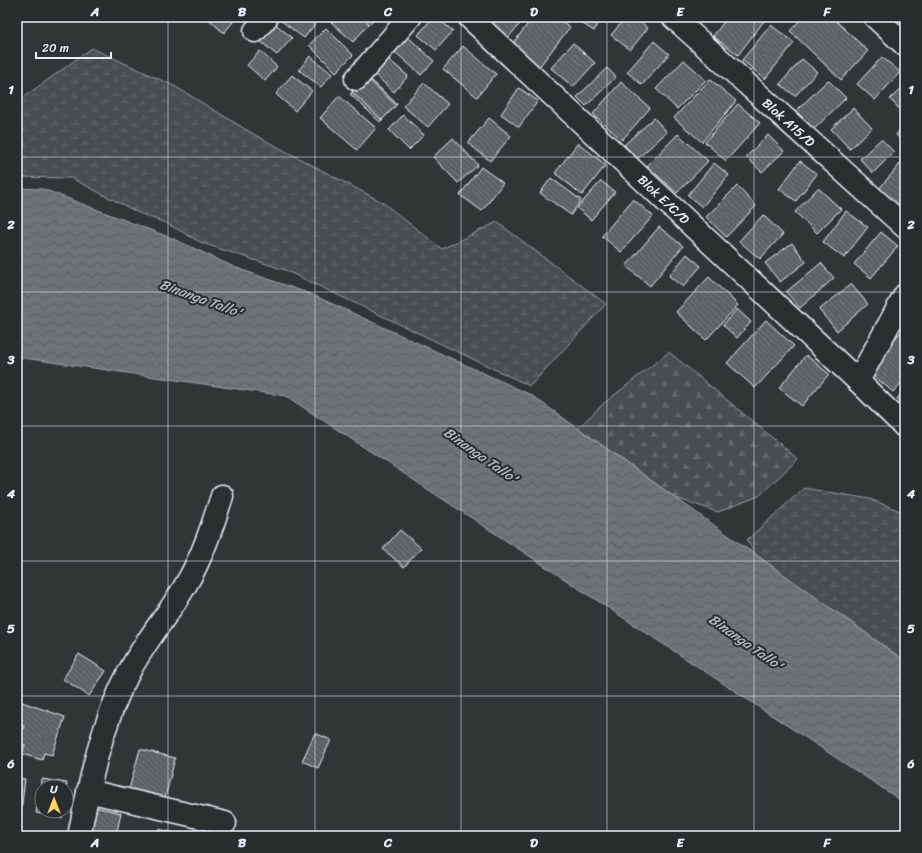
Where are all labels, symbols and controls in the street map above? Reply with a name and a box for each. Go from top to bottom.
text: A [90,0,99,23]
text: B [238,0,247,23]
text: C [383,0,393,23]
text: D [530,0,538,23]
text: E [676,0,685,23]
text: F [822,0,831,23]
scale bar [36,34,111,60]
text: 20 m [42,37,69,59]
text: 1 [8,78,14,101]
text: 1 [908,78,914,101]
street label: Blok A15/D [757,92,821,153]
street label: Blok E/C/D [632,169,695,230]
text: 2 [6,213,15,236]
text: 2 [906,213,915,236]
water label: Binanga Tallo' [156,272,247,326]
text: 3 [6,348,15,371]
text: 3 [906,348,915,371]
water label: Binanga Tallo' [438,420,525,491]
text: 4 [6,482,16,505]
text: 4 [906,482,916,505]
water label: Binanga Tallo' [703,607,790,678]
text: 5 [7,617,15,640]
text: 5 [907,617,915,640]
text: 6 [6,752,15,775]
text: 6 [906,752,915,775]
north arrow [34,779,74,819]
text: U [50,780,58,799]
text: A [90,831,99,853]
text: B [238,831,247,853]
text: C [383,831,393,853]
text: D [530,831,538,853]
text: E [676,831,685,853]
text: F [822,831,831,853]

